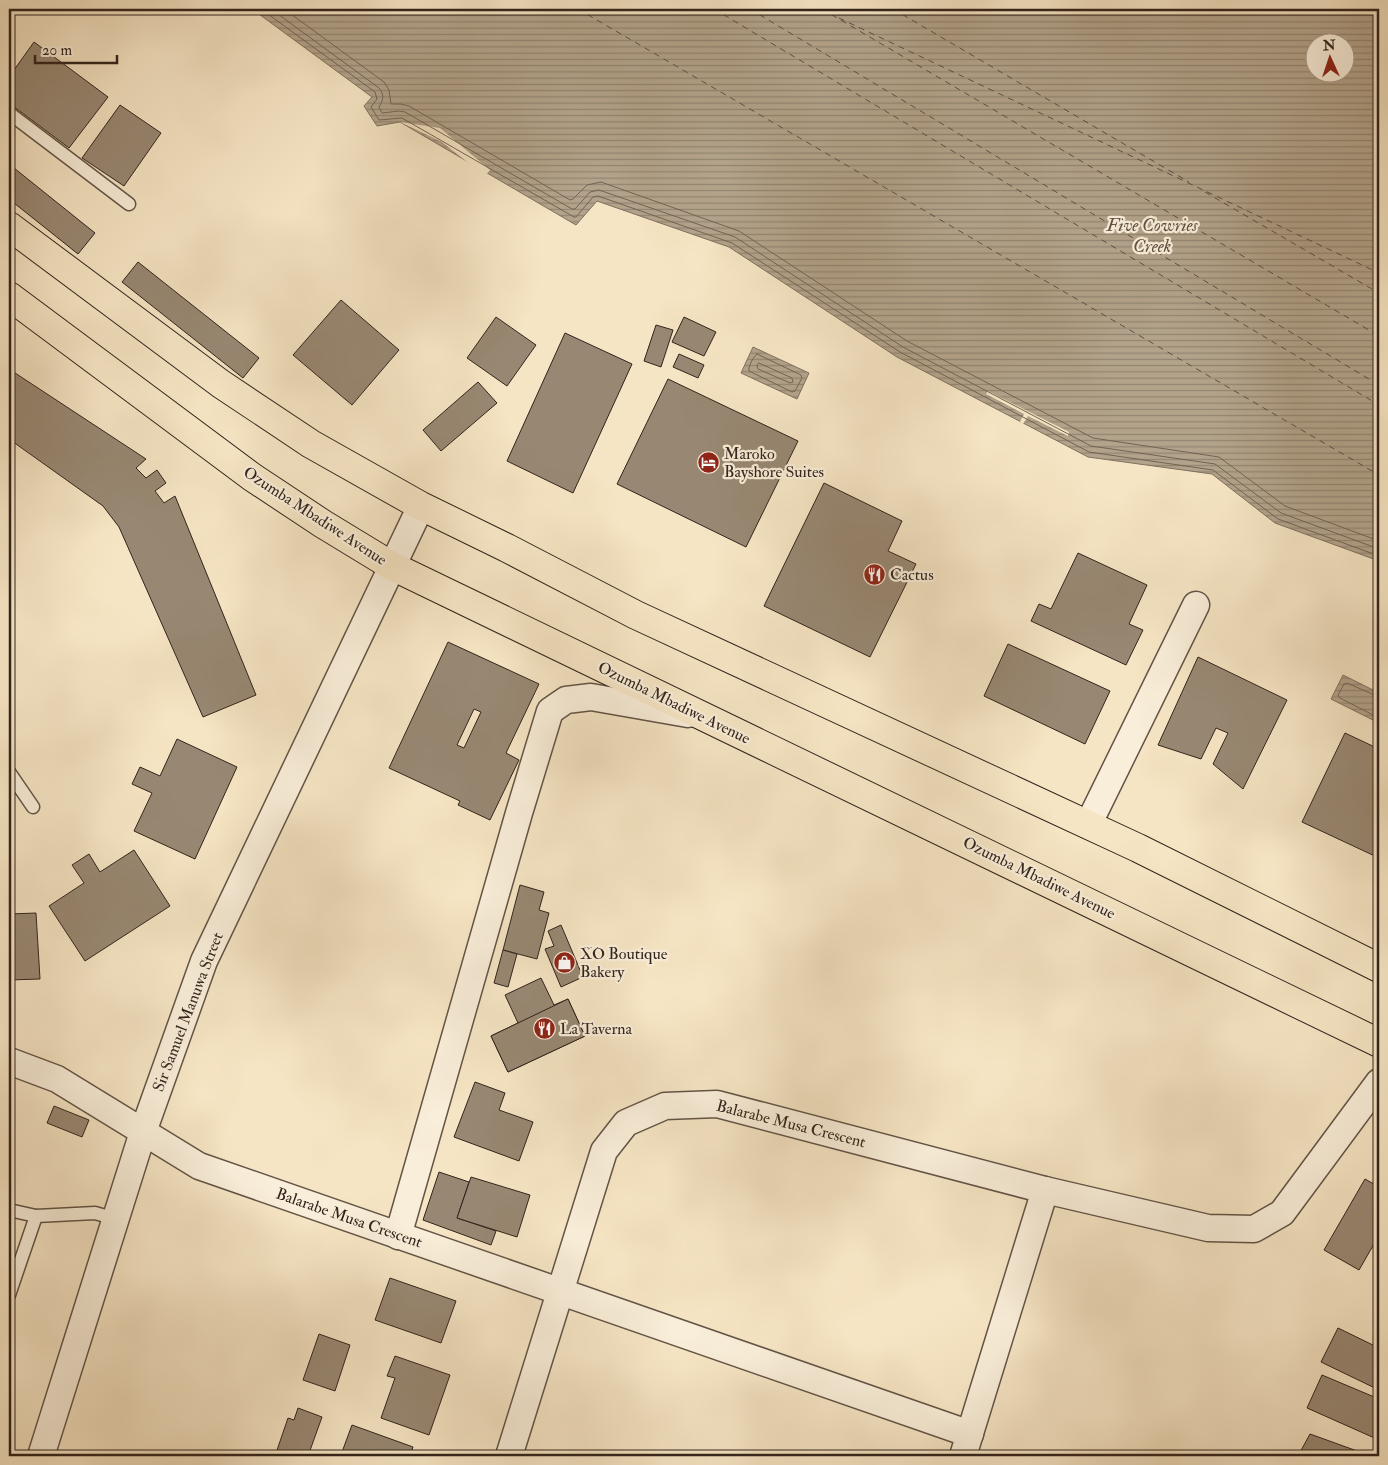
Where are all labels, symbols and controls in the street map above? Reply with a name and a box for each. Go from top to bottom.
scale bar [35,32,118,64]
north arrow [1306,32,1356,82]
text: N [1322,37,1337,54]
text: 20 m [42,41,72,60]
water label: Five Cowries Creek [1106,214,1198,258]
place label: Maroko Bayshore Suites [724,444,824,482]
hotel icon: Maroko Bayshore Suites [696,451,720,475]
street label: Ozumba Mbadiwe Avenue [239,462,391,570]
restaurant icon: Cactus [862,563,886,587]
place label: Cactus [890,565,934,585]
street label: Ozumba Mbadiwe Avenue [594,657,754,749]
street label: Ozumba Mbadiwe Avenue [959,832,1119,924]
street label: Sir Samuel Manuwa Street [148,929,228,1095]
place label: XO Boutique Bakery [580,944,668,982]
shop icon: XO Boutique Bakery [552,951,576,975]
restaurant icon: La Taverna [532,1017,556,1041]
place label: La Taverna [560,1019,633,1039]
street label: Balarabe Musa Crescent [714,1096,868,1152]
street label: Balarabe Musa Crescent [273,1184,425,1252]

